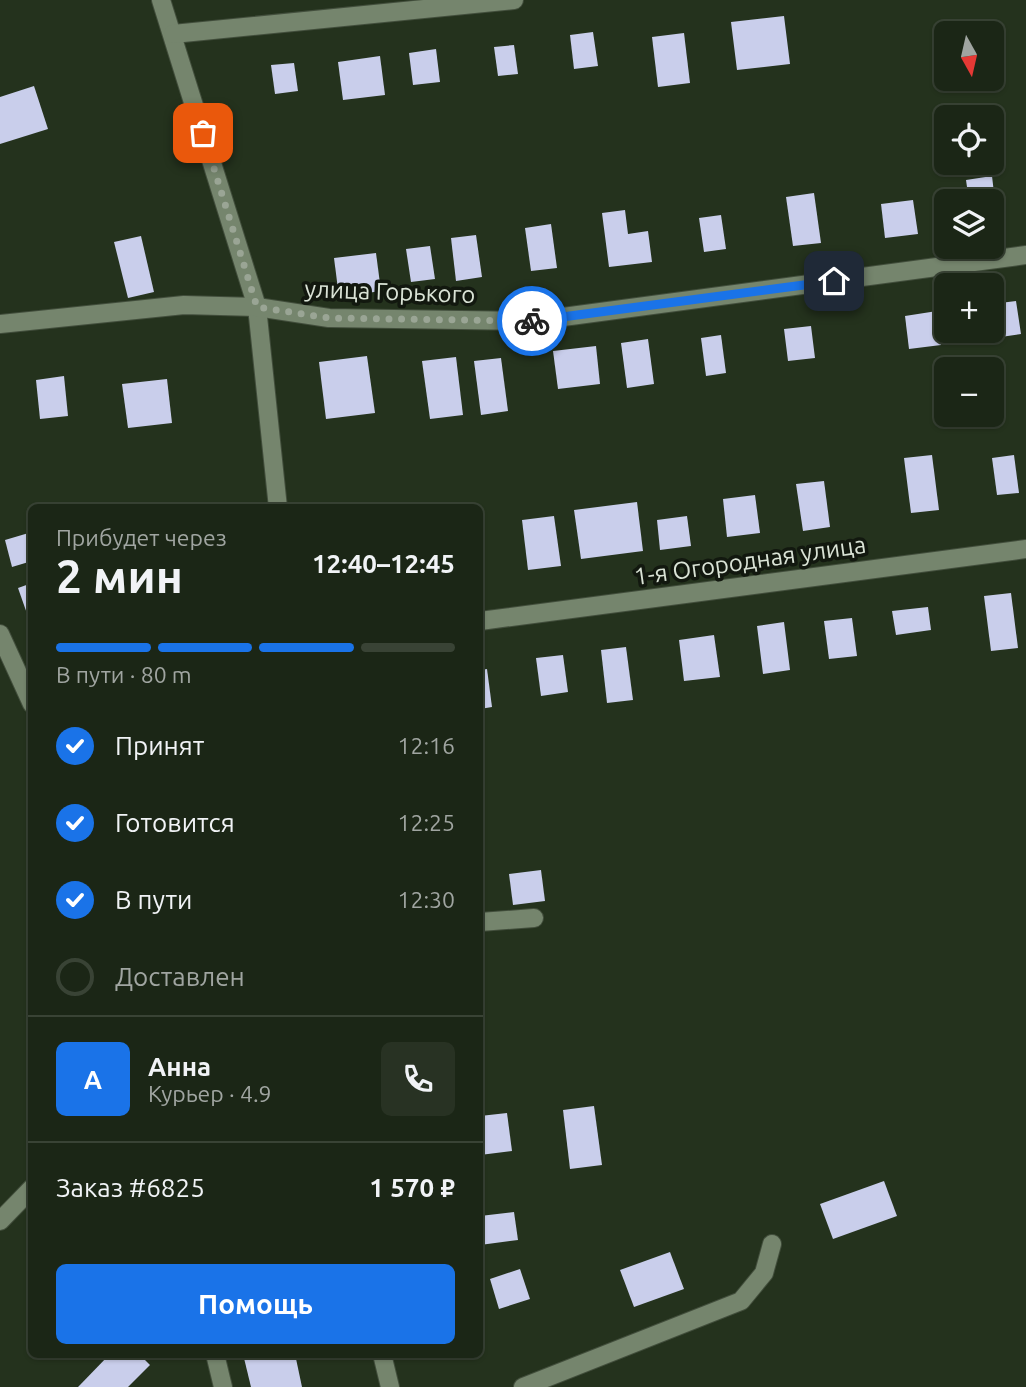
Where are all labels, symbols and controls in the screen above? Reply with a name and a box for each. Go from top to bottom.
north arrow [934,21,1004,91]
map controls [934,21,1004,427]
pin [173,103,233,163]
button: locate [934,105,1004,175]
icon: bag [184,114,222,152]
button: layers [934,189,1004,259]
pin [804,251,864,311]
icon: home [815,262,853,300]
button: + [934,273,1004,343]
street label: улица Горького [304,275,476,308]
courier [497,286,567,356]
icon: bike [513,302,551,340]
button: − [934,357,1004,427]
text: Прибудет через [56,525,227,550]
street label: 1-я Огородная улица [632,531,868,590]
text: 12:40–12:45 [312,549,455,578]
text: 2 мин [56,550,183,602]
text: В пути · 80 m [56,662,192,687]
icon: check [56,727,94,765]
text: Принят [115,731,204,760]
text: 12:16 [397,733,455,758]
icon: check [56,804,94,842]
text: Готовится [115,808,235,837]
text: 12:25 [397,810,455,835]
icon: check [56,881,94,919]
text: В пути [115,885,192,914]
text: 12:30 [397,887,455,912]
text: Доставлен [115,962,245,991]
button: phone [381,1042,455,1116]
text: Анна [148,1052,211,1081]
text: А [84,1065,102,1094]
text: Курьер · 4.9 [148,1081,272,1106]
text: Заказ #6825 [56,1173,205,1202]
text: 1 570 ₽ [369,1173,455,1202]
button: Помощь [56,1264,455,1344]

